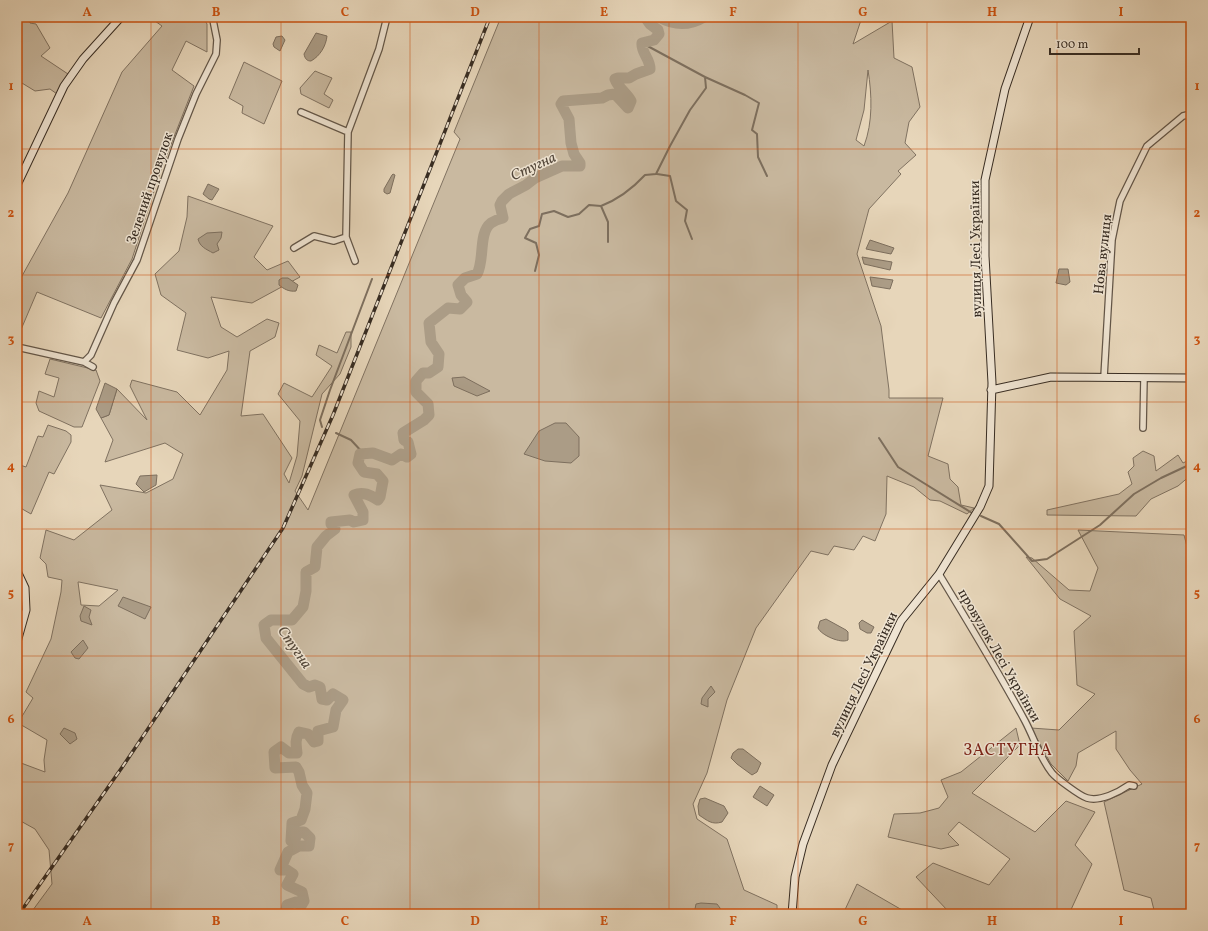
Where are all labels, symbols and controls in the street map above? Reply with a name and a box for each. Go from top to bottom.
text: A [82,4,92,22]
text: B [212,4,221,22]
text: C [341,4,349,22]
text: D [470,4,480,22]
text: E [600,4,608,22]
text: F [729,4,737,22]
text: G [858,4,868,22]
text: H [987,4,997,22]
text: I [1119,4,1124,22]
scale bar [1050,30,1139,56]
text: 100 m [1056,37,1089,53]
text: 1 [8,78,14,96]
text: 1 [1194,78,1200,96]
street label: Зелений провулок [122,130,179,247]
water label: Стугна [507,148,560,187]
street label: вулиця Лесі Українки [966,180,987,318]
text: 2 [8,205,15,223]
text: 2 [1194,205,1201,223]
street label: Нова вулиця [1090,213,1117,295]
text: 3 [8,331,15,349]
text: 3 [1194,331,1201,349]
text: 4 [7,458,15,476]
text: 4 [1193,458,1201,476]
text: 5 [8,585,14,603]
street label: провулок Лесі Українки [953,585,1045,726]
text: 5 [1194,585,1200,603]
street label: вулиця Лесі Українки [826,608,903,741]
water label: Стугна [271,622,316,674]
text: 6 [7,711,15,729]
text: 6 [1193,711,1201,729]
district label: ЗАСТУГНА [963,740,1053,762]
text: 7 [8,838,14,856]
text: 7 [1194,838,1200,856]
text: A [82,913,92,931]
text: B [212,913,221,931]
text: C [341,913,349,931]
text: D [470,913,480,931]
text: E [600,913,608,931]
text: F [729,913,737,931]
text: G [858,913,868,931]
text: H [987,913,997,931]
text: I [1119,913,1124,931]

